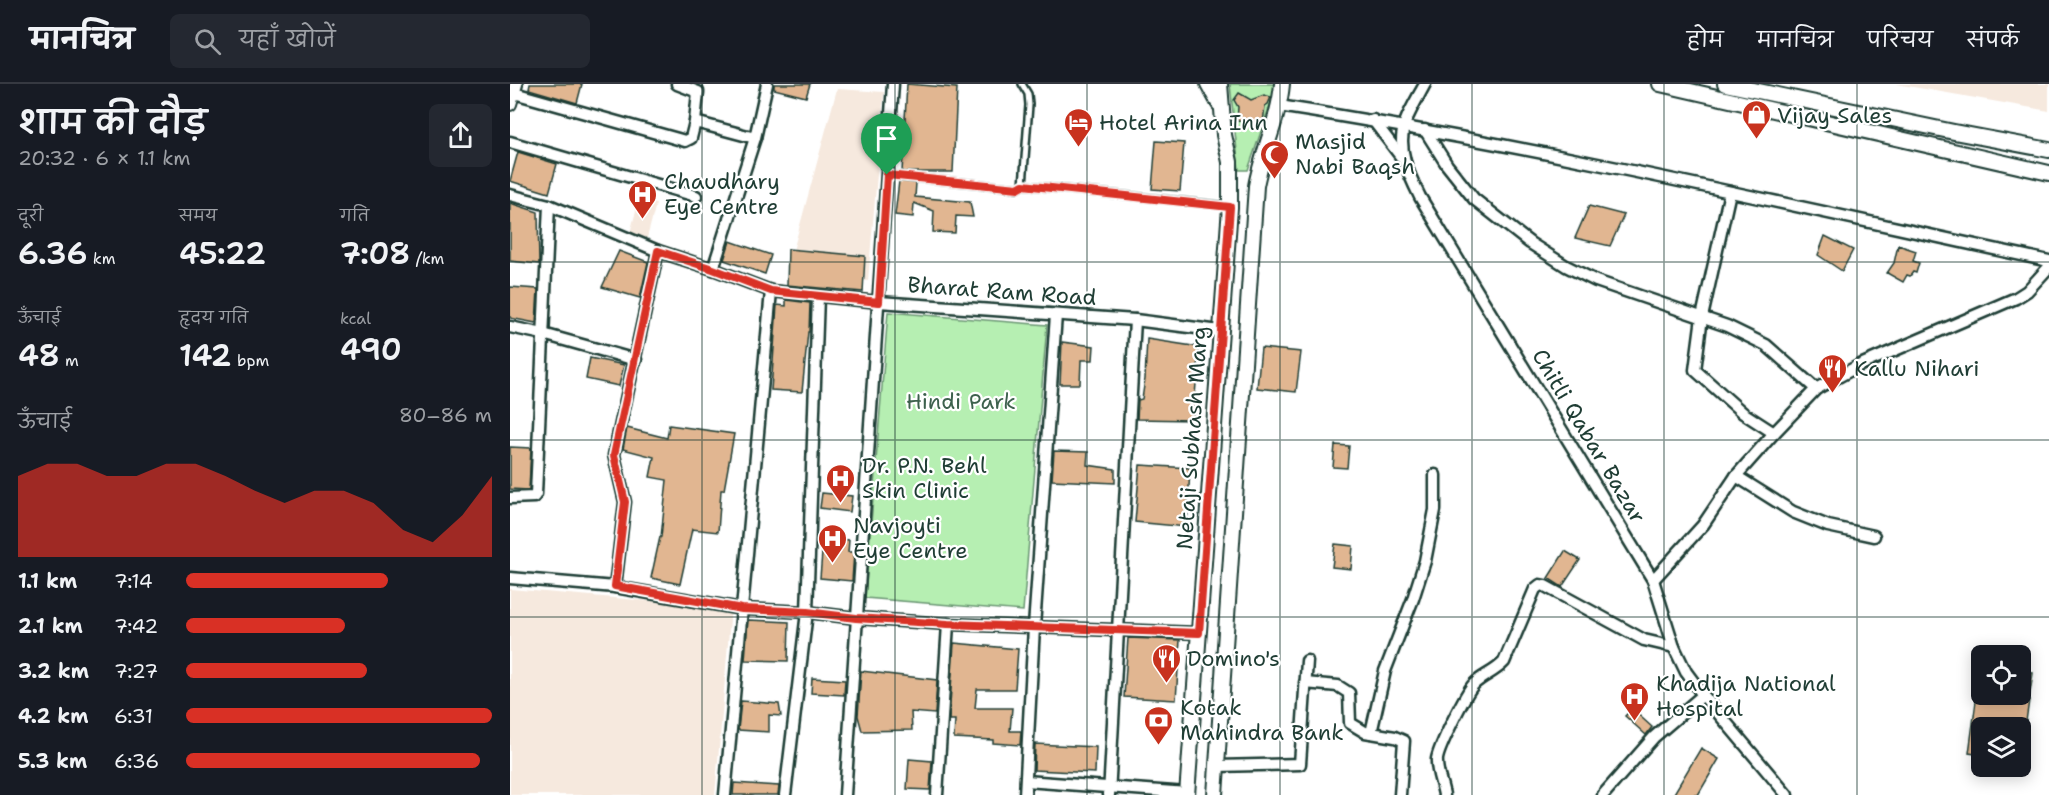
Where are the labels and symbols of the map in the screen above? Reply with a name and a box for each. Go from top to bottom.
shop icon: Vijay Sales [1740,99,1772,141]
place label: Vijay Sales [1777,101,1892,130]
hotel icon: Hotel Arina Inn [1062,106,1094,148]
place label: Hotel Arina Inn [1099,108,1268,137]
pin [861,113,912,175]
place label: Masjid Nabi Baqsh [1295,127,1415,181]
mosque icon: Masjid Nabi Baqsh [1258,138,1290,180]
place label: Chaudhary Eye Centre [664,167,780,221]
hospital icon: Chaudhary Eye Centre [627,178,659,220]
street label: Bharat Ram Road [907,270,1097,312]
street label: Netaji Subhash Marg [1170,325,1214,551]
street label: Chitli Qabar Bazar [1525,343,1653,529]
restaurant icon: Kallu Nihari [1817,352,1849,394]
place label: Kallu Nihari [1854,354,1980,383]
park label: Hindi Park [906,387,1016,416]
place label: Dr. P.N. Behl Skin Clinic [862,451,987,505]
hospital icon: Dr. P.N. Behl Skin Clinic [825,462,857,504]
place label: Navjoyti Eye Centre [853,511,968,565]
hospital icon: Navjoyti Eye Centre [816,522,848,564]
restaurant icon: Domino's [1150,642,1182,684]
place label: Domino's [1187,644,1280,673]
place label: Khadija National Hospital [1656,669,1836,723]
hospital icon: Khadija National Hospital [1619,680,1651,722]
place label: Kotak Mahindra Bank [1180,693,1344,747]
bank icon: Kotak Mahindra Bank [1143,704,1175,746]

